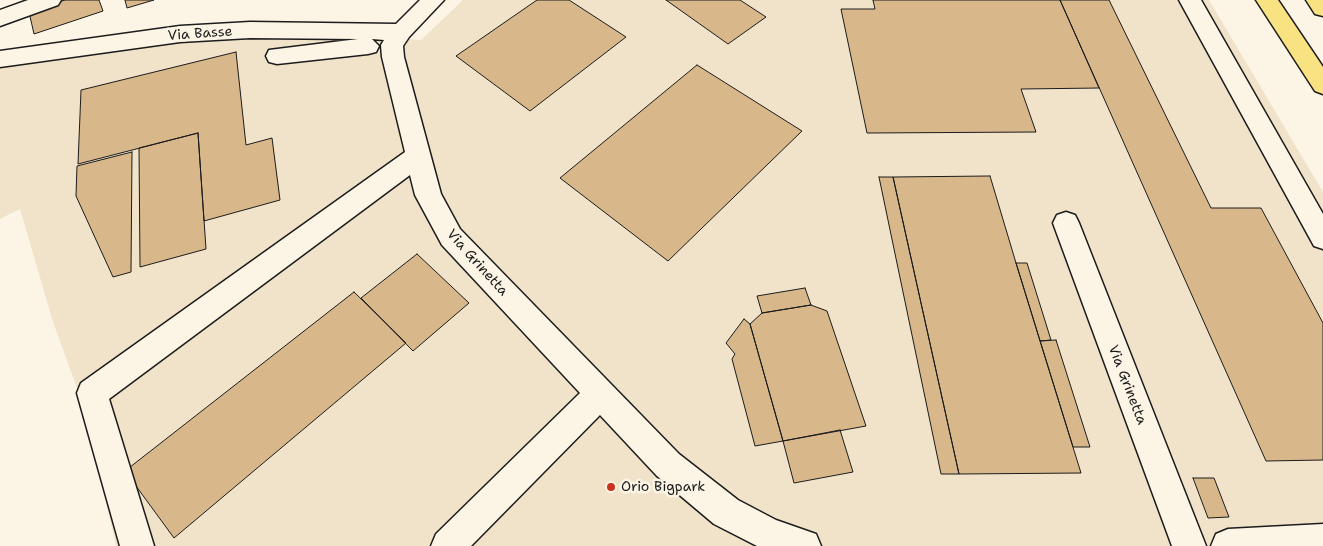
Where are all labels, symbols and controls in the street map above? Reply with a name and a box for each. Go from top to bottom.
street label: Via Basse [167,23,233,45]
street label: Via Grinetta [443,226,511,300]
street label: Via Grinetta [1104,343,1150,427]
place label: Orio Bigpark [621,479,705,495]
marker: Orio Bigpark [605,481,617,493]

